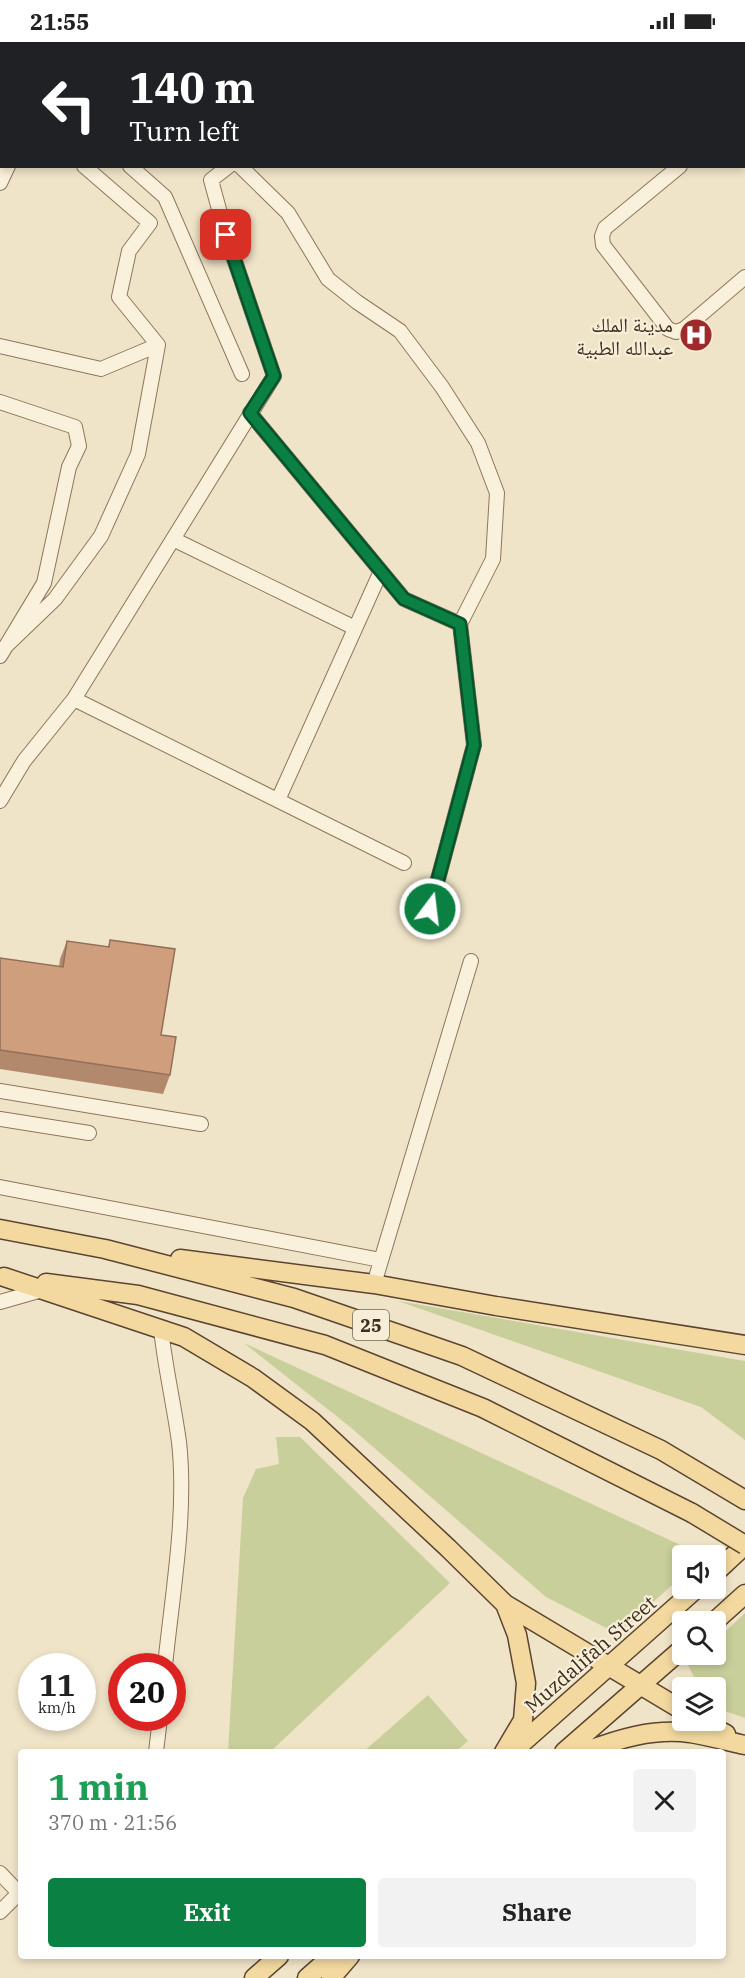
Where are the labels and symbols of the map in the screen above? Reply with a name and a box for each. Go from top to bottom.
pin [200,209,251,260]
place label: مدينة الملك عبدالله الطبية [576,311,673,361]
hospital icon: مدينة الملك عبدالله الطبية [678,317,714,353]
position arrow [398,877,462,941]
road number: 25 [353,1310,389,1340]
street label: Muzdalifah Street [518,1589,662,1719]
speed limit sign: 20 [108,1653,186,1731]

